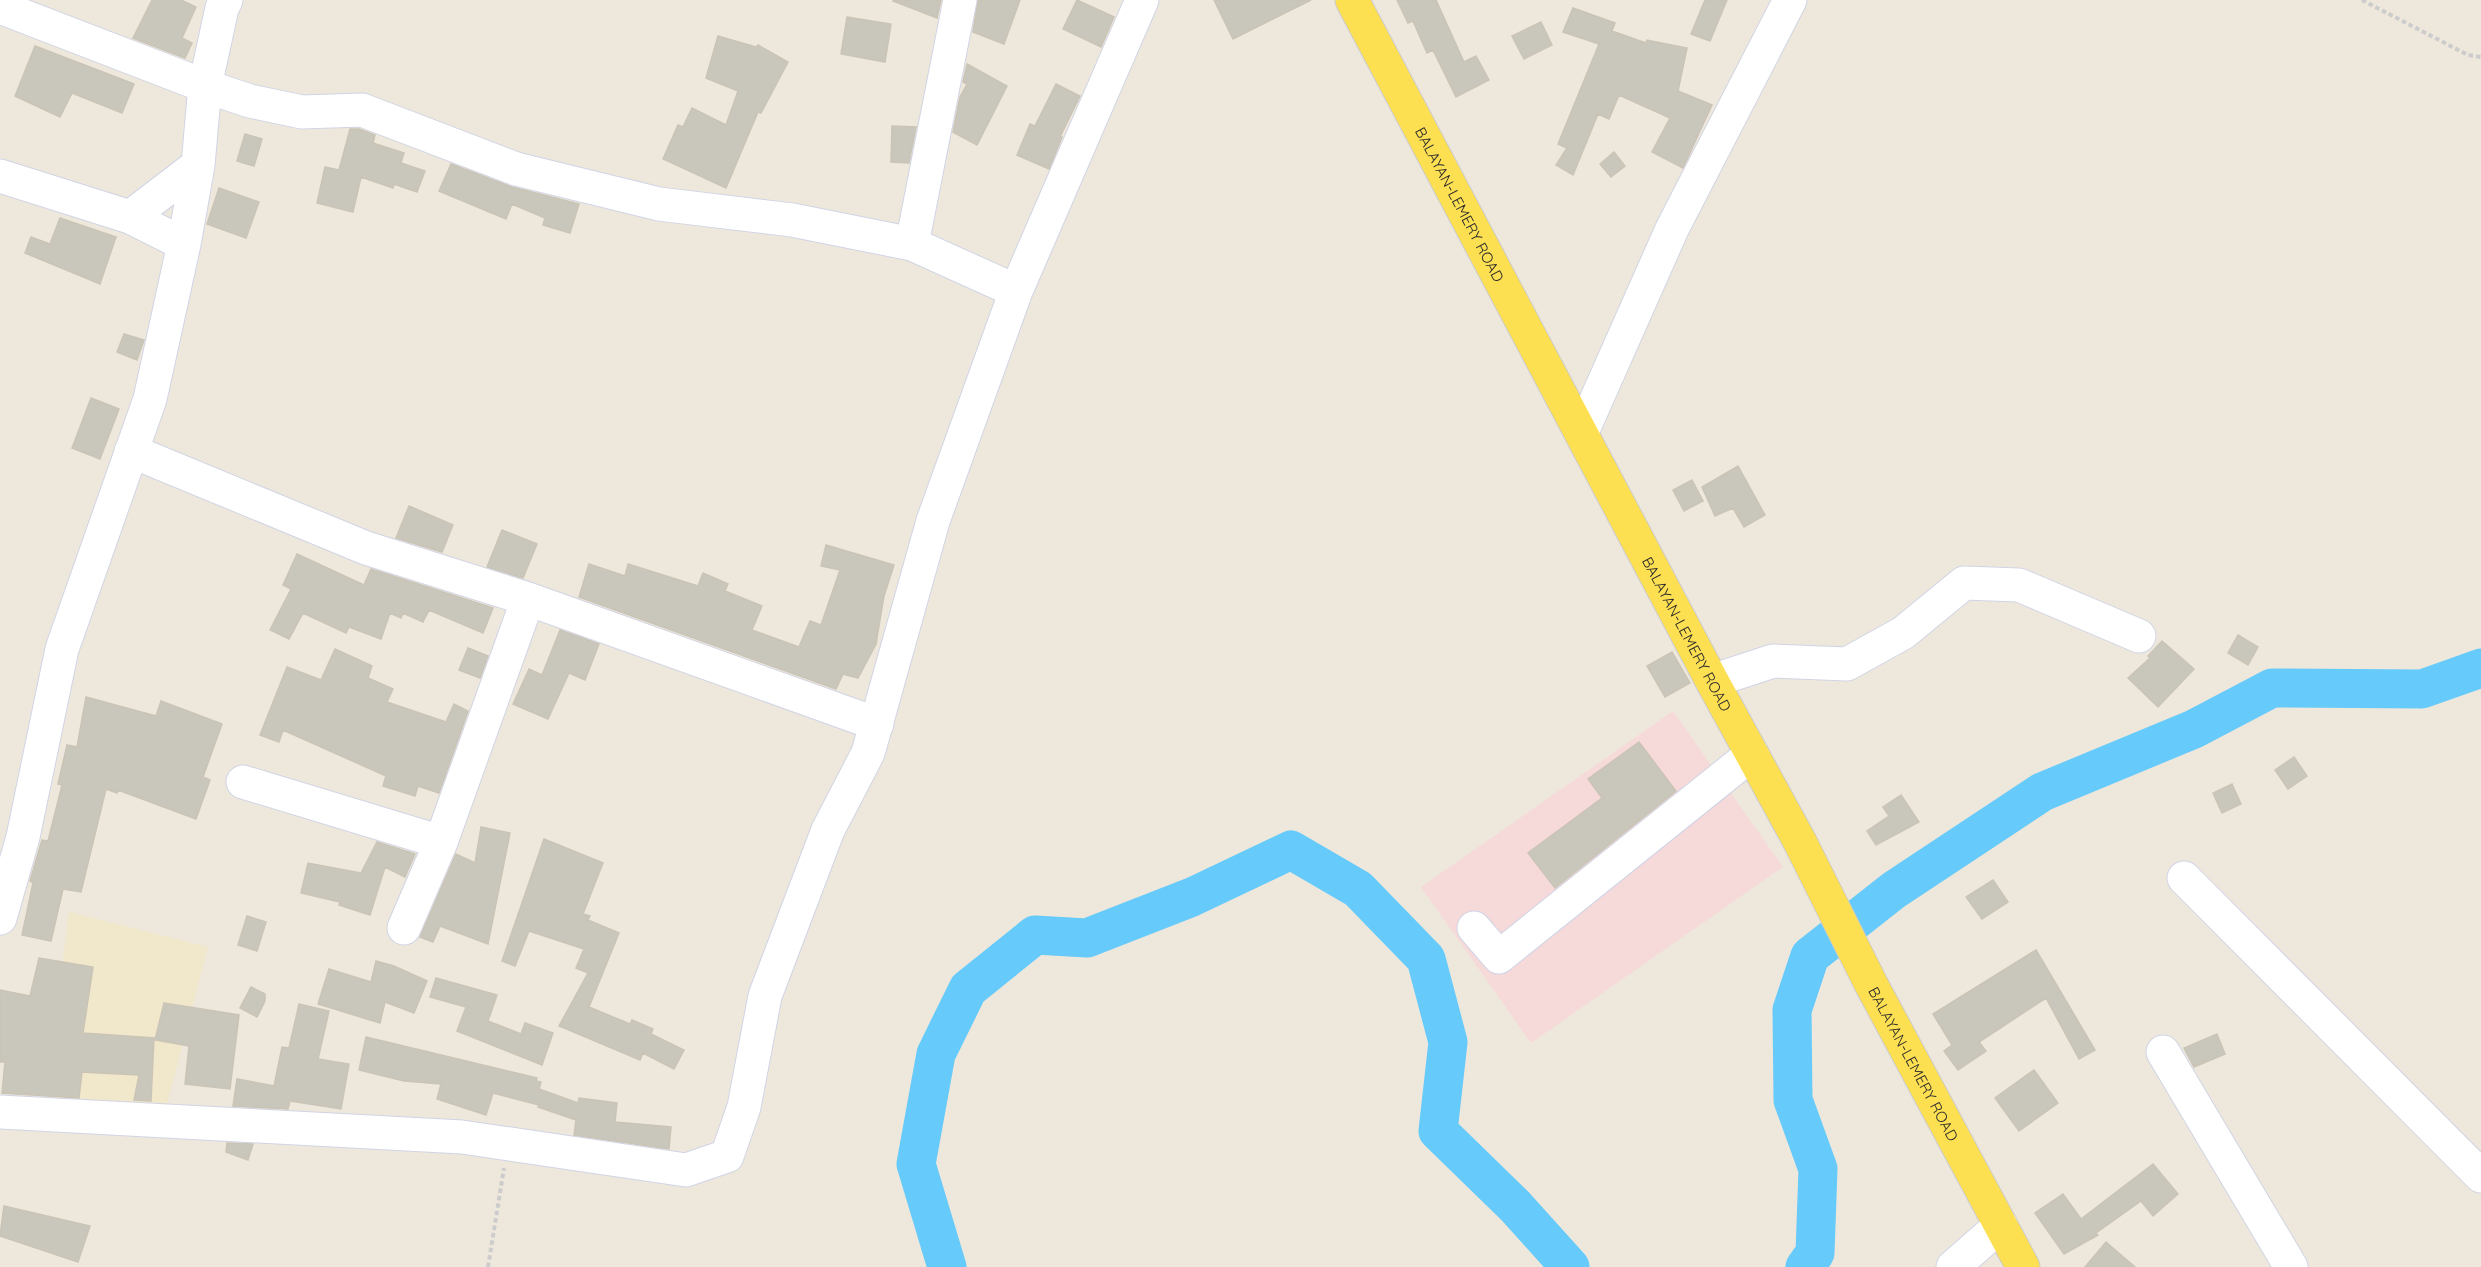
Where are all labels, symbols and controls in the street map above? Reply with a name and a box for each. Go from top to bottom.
street label: BALAYAN-LEMERY ROAD [1411,124,1509,285]
street label: BALAYAN-LEMERY ROAD [1638,553,1736,715]
street label: BALAYAN-LEMERY ROAD [1865,983,1963,1144]

